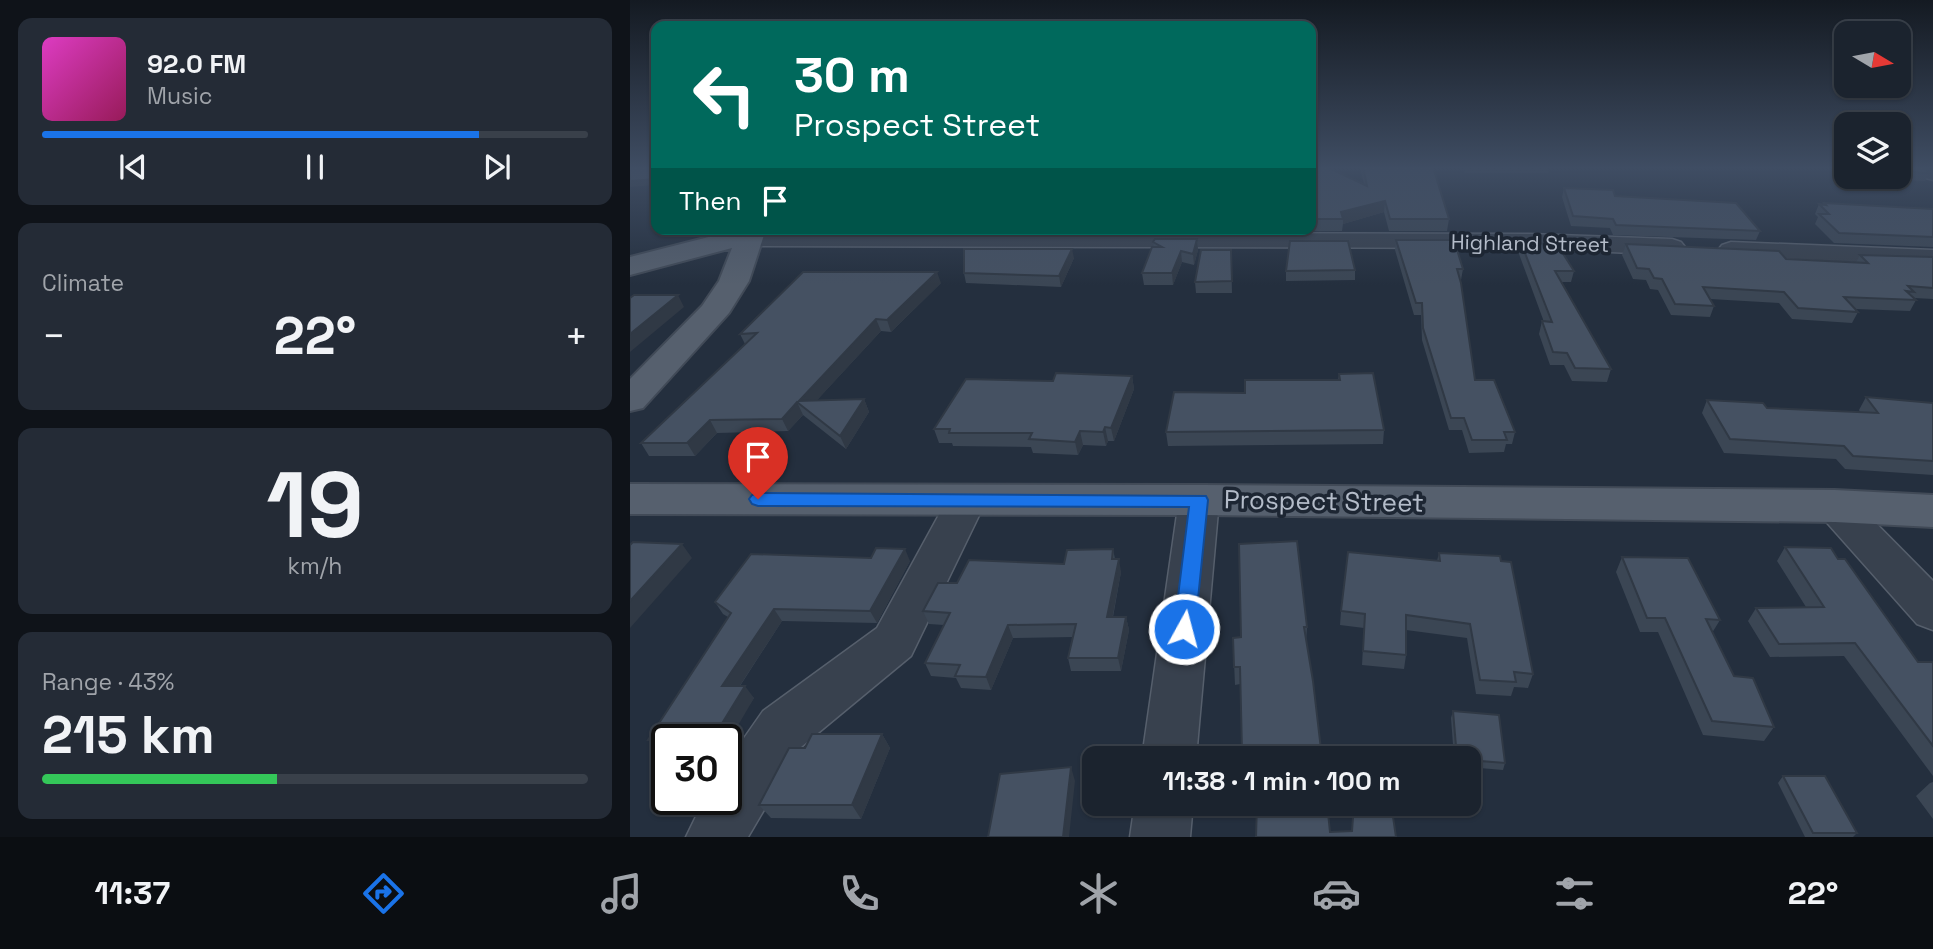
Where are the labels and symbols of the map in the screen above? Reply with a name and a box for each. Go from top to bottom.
north arrow [1834,21,1911,98]
street label: Highland Street [1451,228,1609,258]
pin [728,427,788,499]
street label: Prospect Street [1224,482,1424,520]
position arrow [1147,592,1221,666]
speed limit sign: 30 [651,724,742,815]

